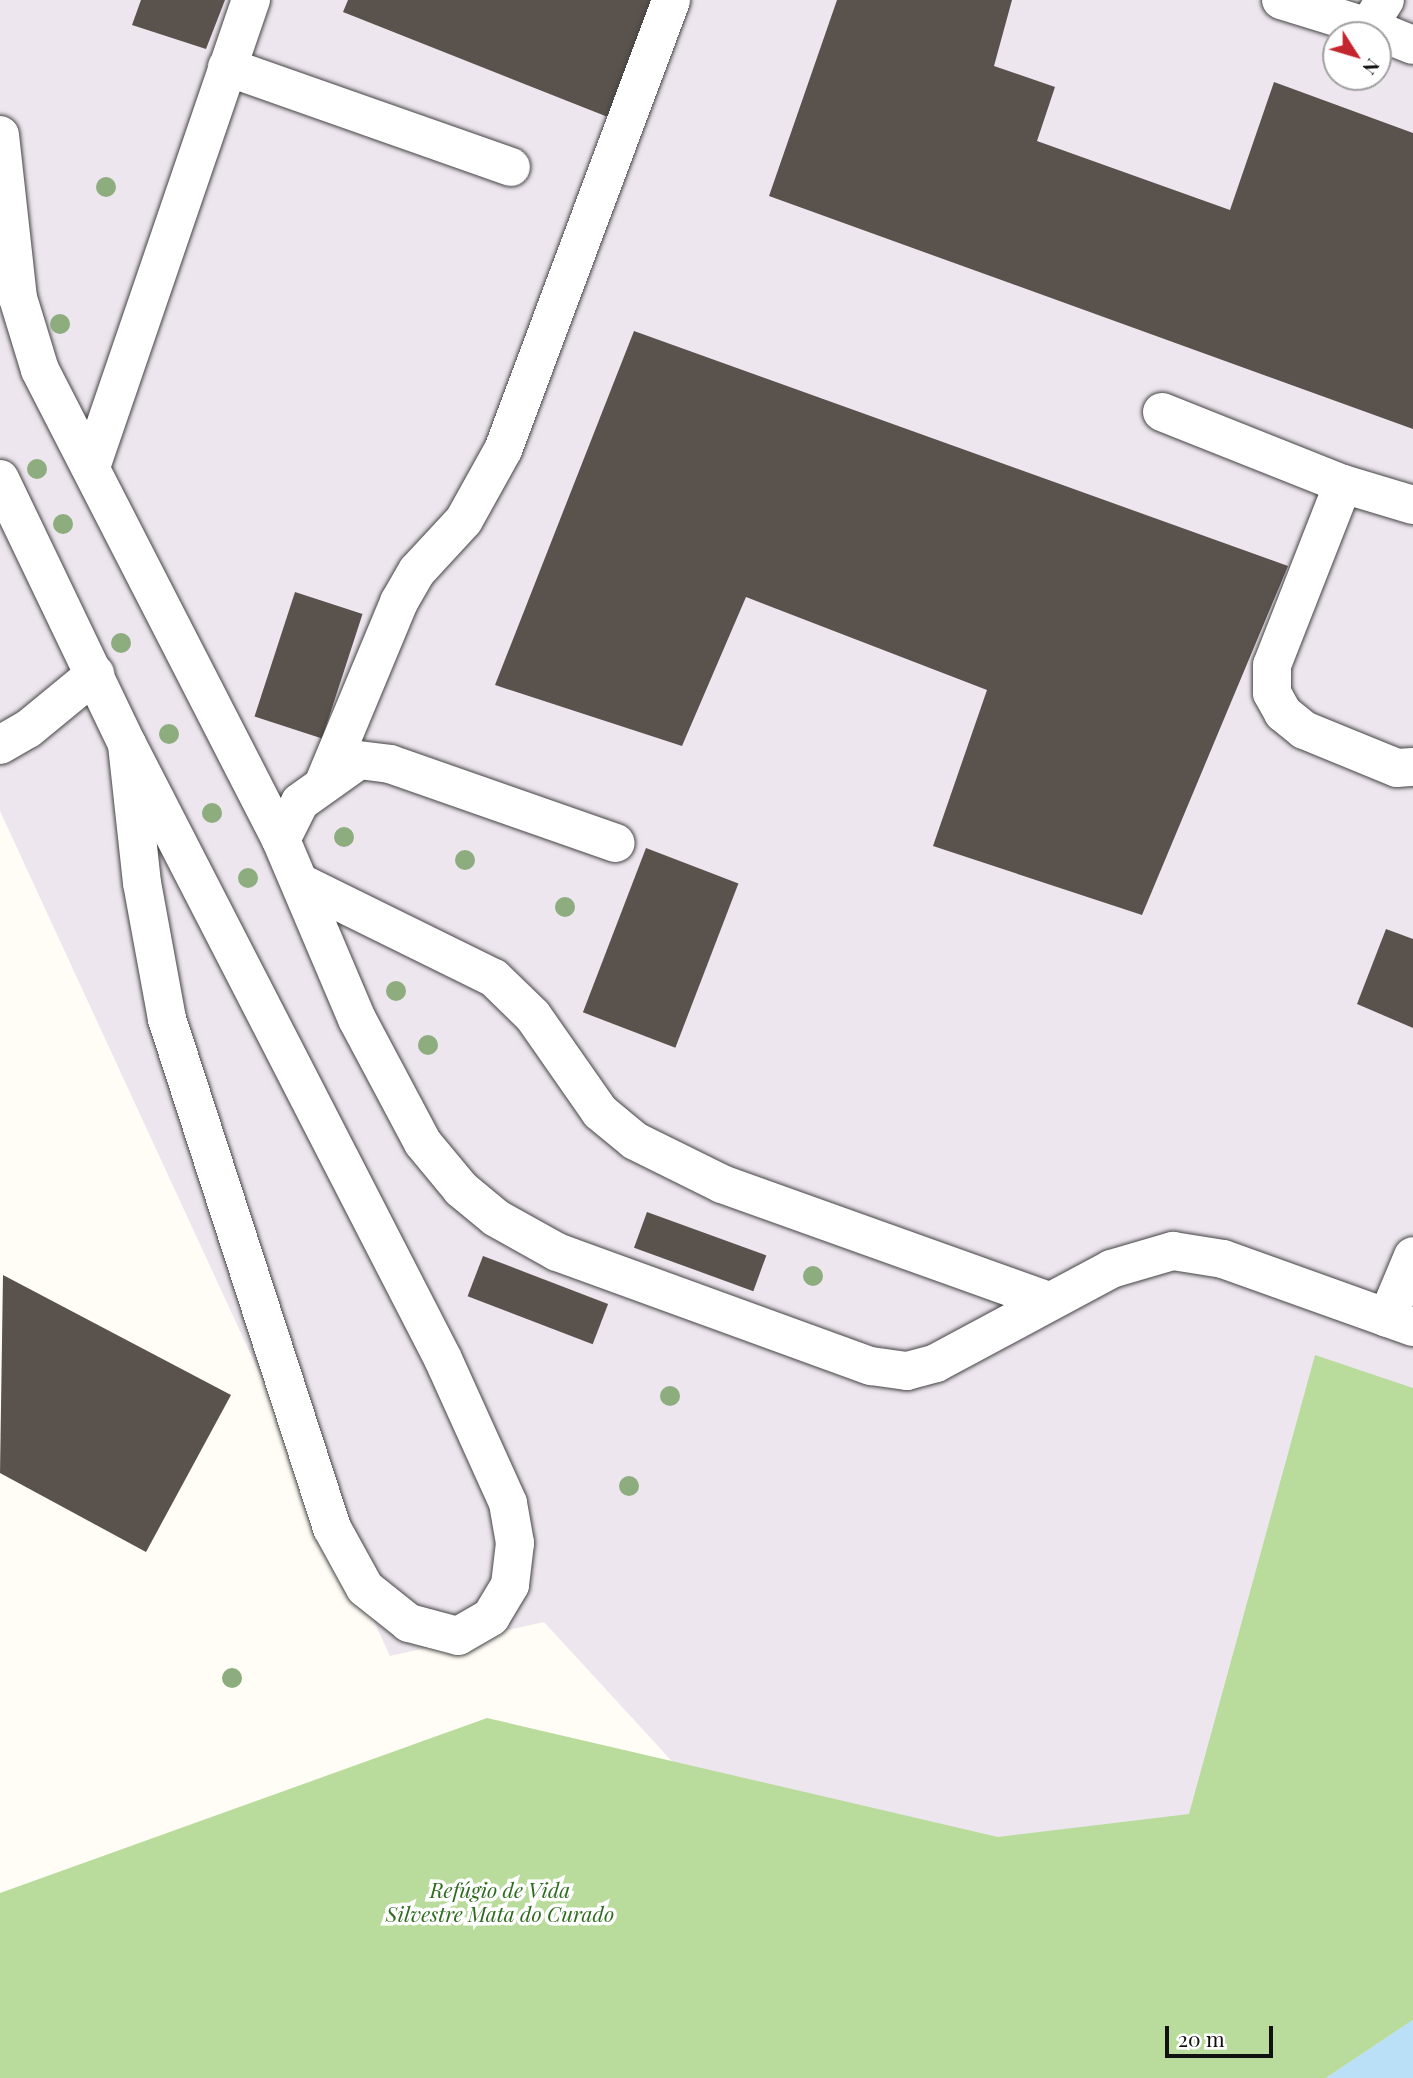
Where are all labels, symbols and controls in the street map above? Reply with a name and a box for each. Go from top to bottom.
north arrow [1322,21,1392,91]
text: N [1358,54,1387,81]
park label: Refúgio de Vida Silvestre Mata do Curado [386,1876,614,1926]
scale bar [1168,2011,1276,2056]
text: 20 m [1178,2024,1225,2052]

